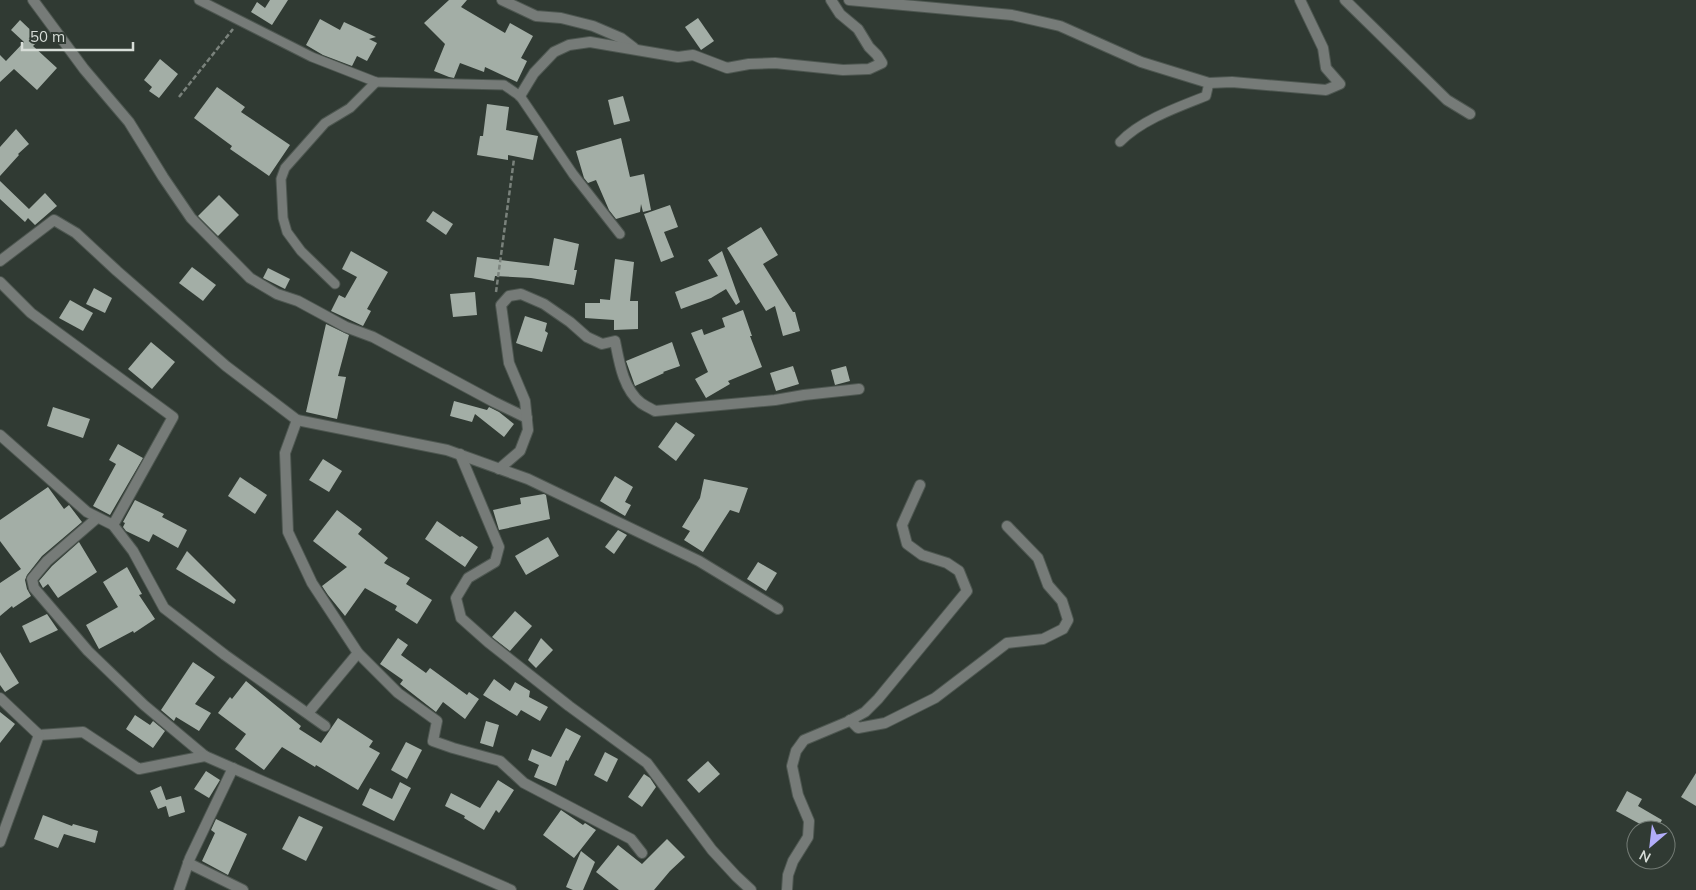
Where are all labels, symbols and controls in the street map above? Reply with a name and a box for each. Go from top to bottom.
scale bar [22,20,134,52]
text: 50 m [30,27,65,46]
north arrow [1626,820,1676,870]
text: N [1636,846,1654,867]

